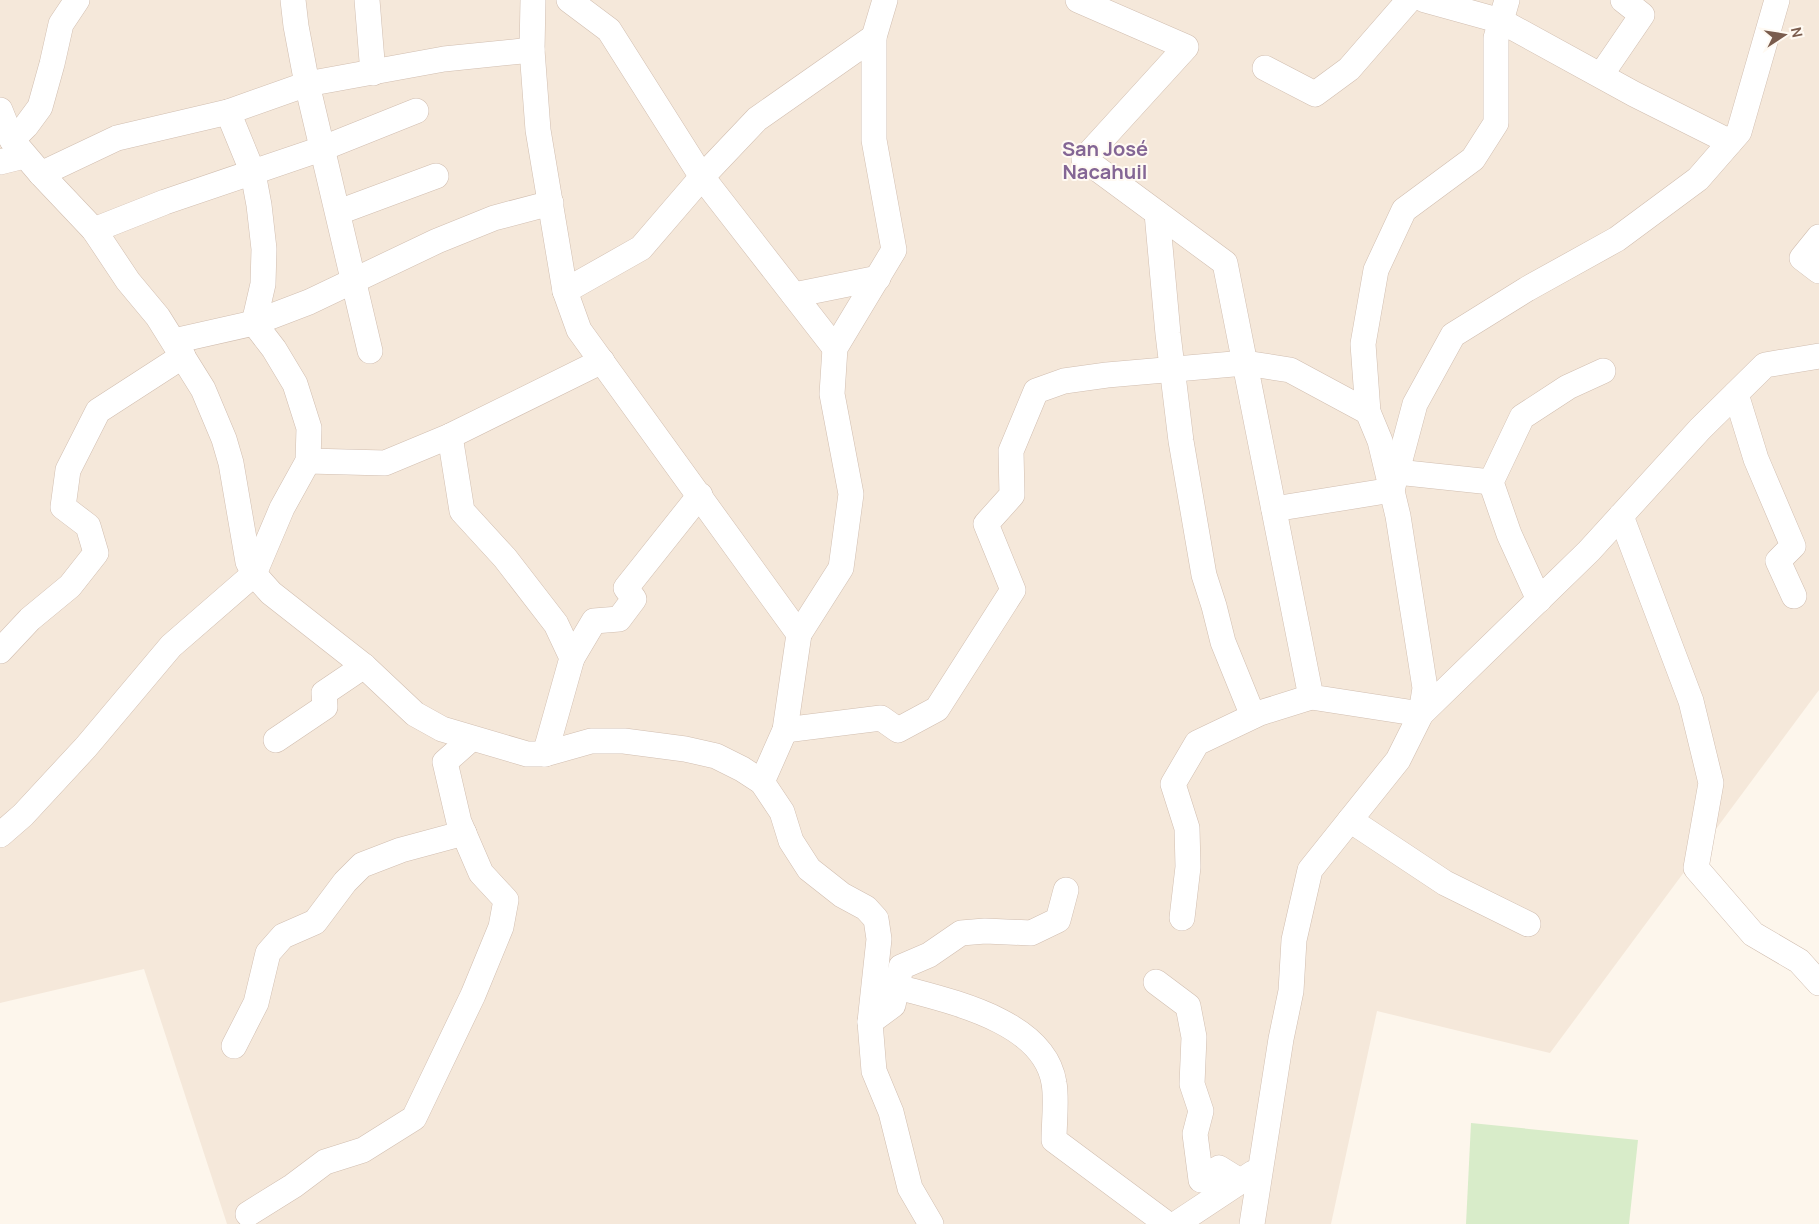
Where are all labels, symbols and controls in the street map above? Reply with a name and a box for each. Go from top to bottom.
north arrow [1759,10,1809,60]
text: N [1787,25,1808,39]
district label: San José Nacahuil [1062,135,1148,185]

